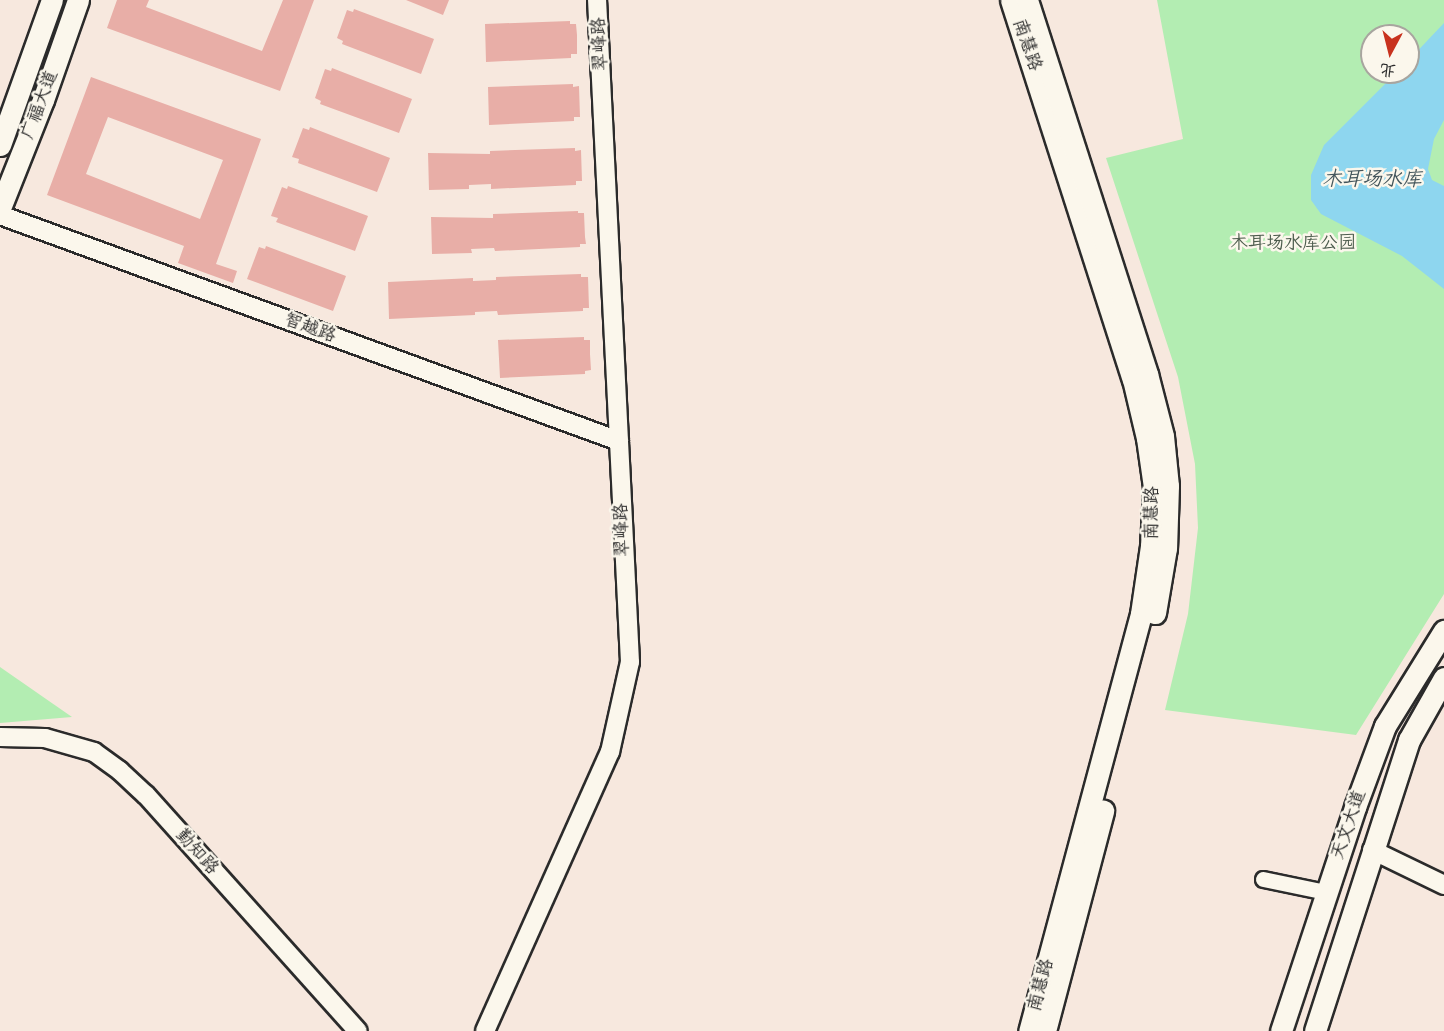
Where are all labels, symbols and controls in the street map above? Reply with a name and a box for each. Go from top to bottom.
street label: 翠峰路 [588,16,612,72]
street label: 南慧路 [1008,16,1046,74]
north arrow [1360,24,1420,84]
text: 北 [1379,60,1397,80]
street label: 广福大道 [17,68,63,142]
water label: 木耳场水库 [1322,166,1422,190]
park label: 木耳场水库公园 [1230,232,1356,254]
street label: 智越路 [281,309,339,347]
street label: 南慧路 [1141,486,1163,540]
street label: 翠峰路 [610,503,634,557]
street label: 天文大道 [1327,787,1371,863]
street label: 勤知路 [171,825,223,879]
street label: 南慧路 [1024,956,1058,1014]

